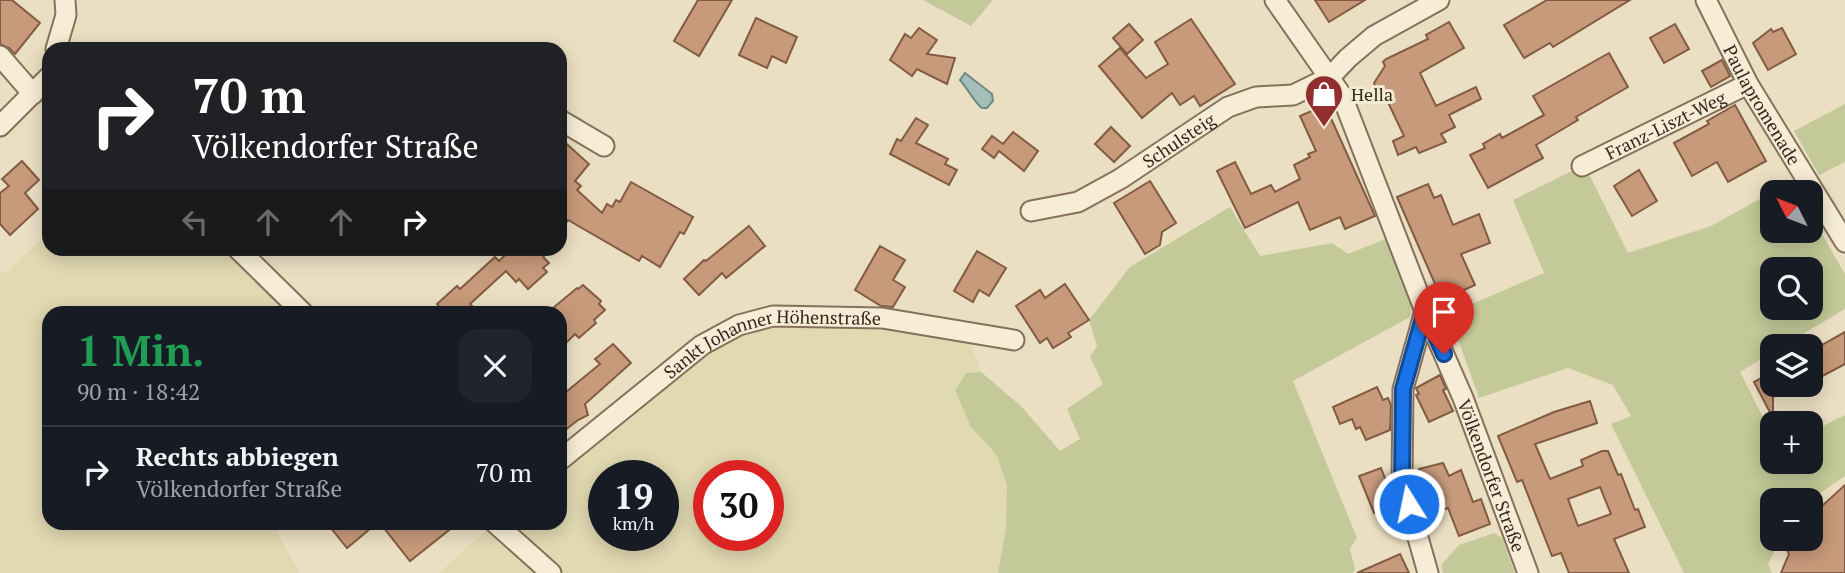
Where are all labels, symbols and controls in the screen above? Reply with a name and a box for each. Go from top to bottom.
street label: Paulapromenade [1718,41,1807,169]
text: 70 m [192,62,306,127]
icon: right [77,70,168,161]
shop icon: Hella [1303,73,1345,128]
place label: Hella [1351,82,1393,106]
street label: Franz-Liszt-Weg [1601,85,1730,165]
street label: Schulsteig [1137,107,1220,173]
text: Völkendorfer Straße [192,125,479,167]
north arrow [1760,180,1824,243]
map controls [1760,180,1823,551]
icon: left [176,203,214,241]
icon: ahead [249,203,287,241]
icon: ahead [322,203,360,241]
icon: right [395,203,433,241]
button: search [1760,257,1823,320]
pin [1414,282,1474,354]
icon: arrive [1425,293,1463,331]
street label: Sankt Johanner Höhenstraße [658,304,881,384]
text: 1 Min. [77,322,205,378]
button: close [458,329,532,403]
button: layers [1760,334,1823,397]
text: 90 m · 18:42 [77,376,200,407]
street label: Völkendorfer Straße [1452,396,1531,555]
button: + [1760,411,1823,474]
text: Rechts abbiegen [136,439,339,473]
icon: right [77,453,115,491]
text: 70 m [476,455,532,489]
speed limit sign: 30 [693,460,784,551]
position arrow [1372,467,1446,541]
text: Völkendorfer Straße [136,473,342,504]
text: 19 [614,473,653,519]
button: − [1760,488,1823,551]
text: km/h [613,511,654,535]

